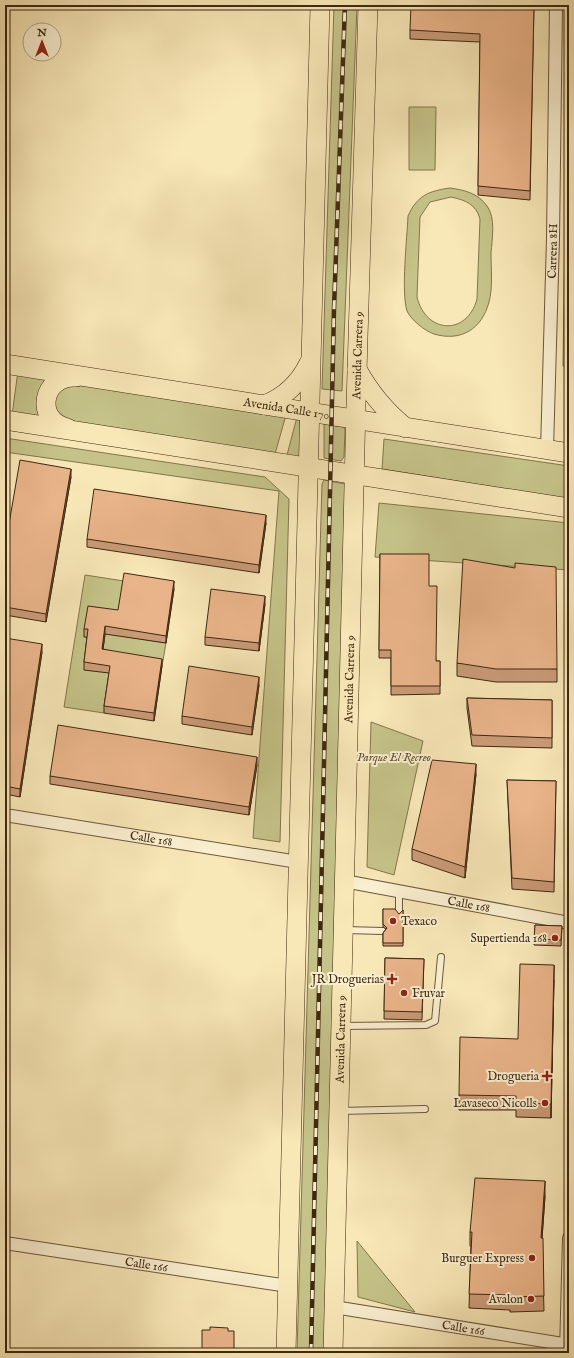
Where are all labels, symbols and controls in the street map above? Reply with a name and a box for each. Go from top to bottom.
north arrow [22,22,62,62]
text: N [36,26,47,40]
street label: Carrera 8H [544,223,561,279]
street label: Avenida Carrera 9 [349,311,366,400]
street label: Avenida Calle 170 [241,394,331,423]
street label: Avenida Carrera 9 [341,635,358,724]
park label: Parque El Recreo [357,750,431,765]
street label: Calle 168 [129,828,174,849]
street label: Calle 168 [446,893,491,916]
place label: Texaco [401,914,437,929]
marker: Texaco [388,916,398,926]
place label: Supertienda 168 [471,931,547,947]
marker: Supertienda 168 [550,933,560,943]
place label: JR Droguerias [310,972,384,988]
marker: JR Droguerias [387,974,397,984]
place label: Fruvar [412,986,446,1001]
marker: Fruvar [399,988,409,998]
street label: Avenida Carrera 9 [332,995,349,1084]
place label: Drogueria [487,1069,540,1084]
marker: Drogueria [542,1071,552,1081]
place label: Lavaseco Nicolls [453,1096,537,1111]
marker: Lavaseco Nicolls [540,1098,550,1108]
place label: Burguer Express [441,1251,524,1267]
marker: Burguer Express [527,1253,537,1263]
street label: Calle 166 [124,1254,170,1275]
place label: Avalon [488,1292,524,1307]
marker: Avalon [526,1294,536,1304]
street label: Calle 166 [441,1317,487,1339]

